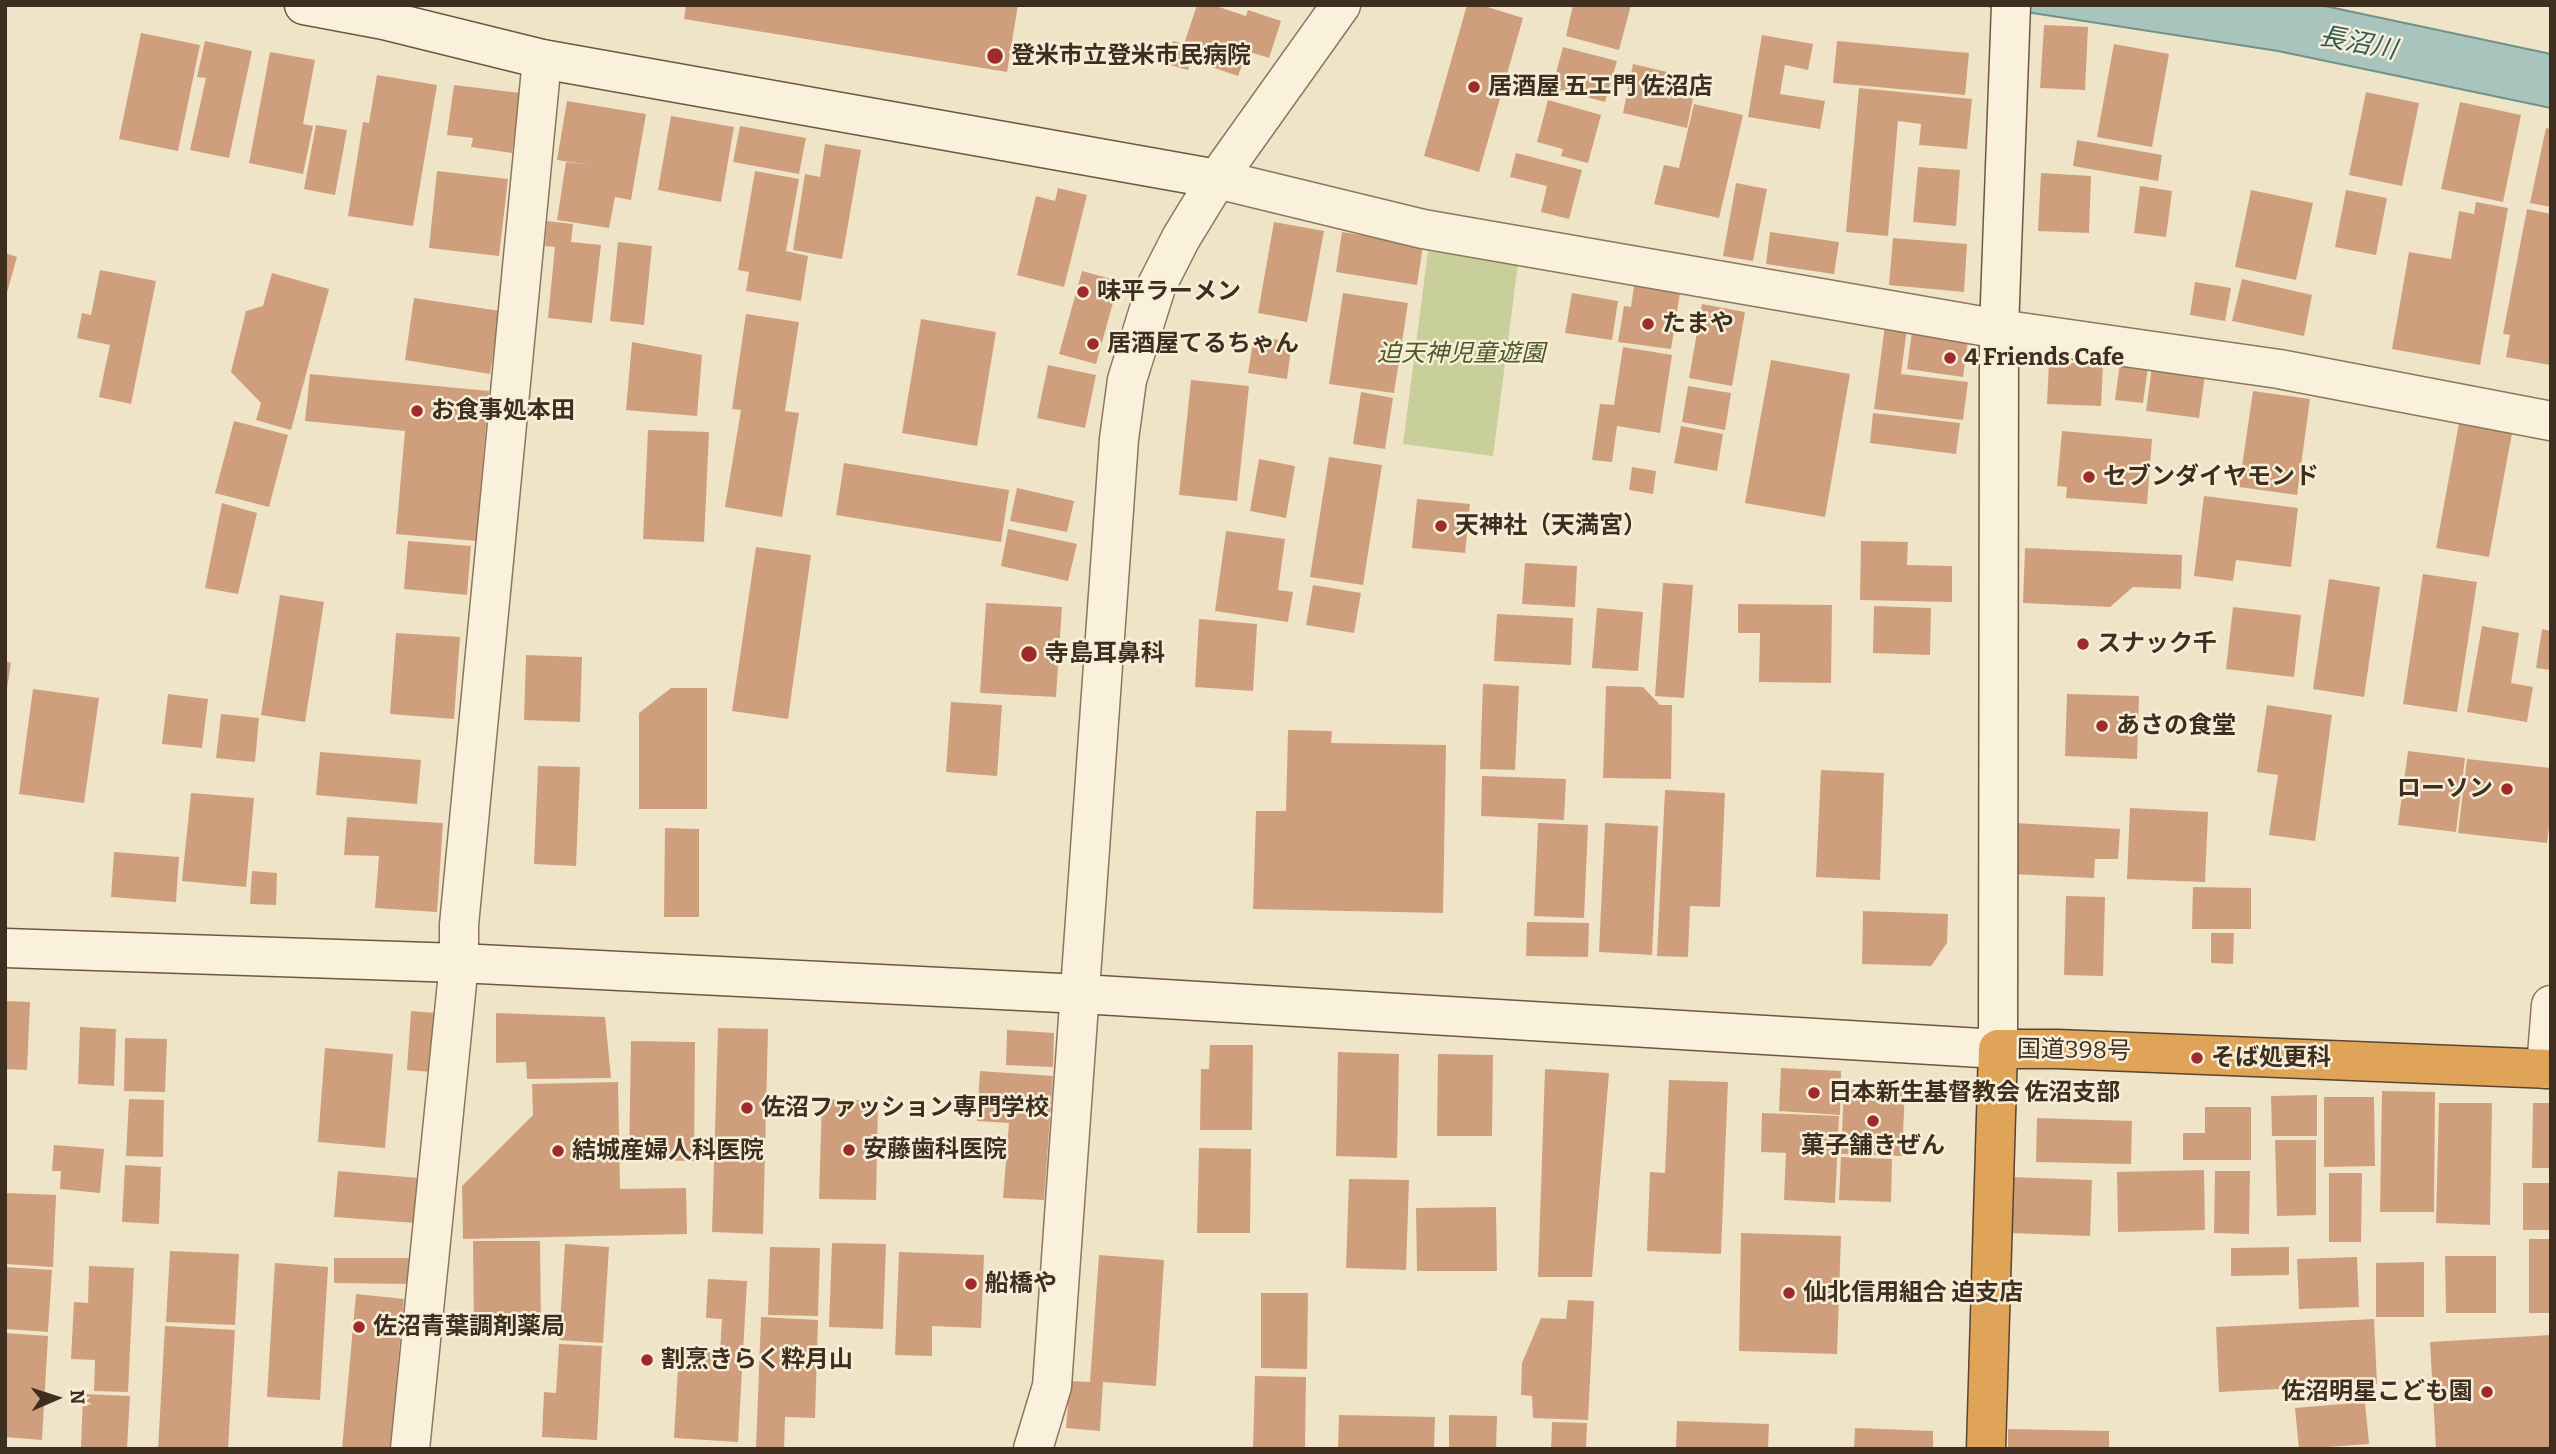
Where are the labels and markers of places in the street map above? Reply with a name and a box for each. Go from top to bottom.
place label: 登米市立登米市民病院 [1011,42,1251,70]
marker: 登米市立登米市民病院 [985,46,1005,66]
place label: 居酒屋 五エ門 佐沼店 [1488,73,1713,101]
marker: 居酒屋 五エ門 佐沼店 [1466,79,1482,95]
place label: 味平ラーメン [1097,278,1241,306]
marker: 味平ラーメン [1075,284,1091,300]
place label: たまや [1662,310,1734,338]
marker: たまや [1640,316,1656,332]
place label: 居酒屋てるちゃん [1107,330,1299,358]
marker: 居酒屋てるちゃん [1085,336,1101,352]
place label: 4 Friends Cafe [1964,344,2124,372]
marker: 4 Friends Cafe [1942,350,1958,366]
place label: お食事処本田 [431,397,575,425]
marker: お食事処本田 [409,403,425,419]
place label: セブンダイヤモンド [2103,463,2319,491]
marker: セブンダイヤモンド [2081,469,2097,485]
place label: 天神社（天満宮） [1455,512,1647,540]
marker: 天神社（天満宮） [1433,518,1449,534]
place label: スナック千 [2097,630,2217,658]
marker: スナック千 [2075,636,2091,652]
place label: 寺島耳鼻科 [1045,640,1165,668]
marker: 寺島耳鼻科 [1019,644,1039,664]
place label: あさの食堂 [2116,712,2236,740]
marker: あさの食堂 [2094,718,2110,734]
place label: ローソン [2397,775,2493,803]
marker: ローソン [2499,781,2515,797]
place label: そば処更科 [2211,1044,2331,1072]
marker: そば処更科 [2189,1050,2205,1066]
place label: 日本新生基督教会 佐沼支部 [1828,1079,2120,1107]
marker: 日本新生基督教会 佐沼支部 [1806,1085,1822,1101]
place label: 佐沼ファッション専門学校 [761,1094,1049,1122]
marker: 佐沼ファッション専門学校 [739,1100,755,1116]
marker: 菓子舗きぜん [1865,1113,1881,1129]
place label: 菓子舗きぜん [1801,1132,1945,1160]
place label: 安藤歯科医院 [863,1136,1007,1164]
place label: 結城産婦人科医院 [572,1137,764,1165]
marker: 安藤歯科医院 [841,1142,857,1158]
marker: 結城産婦人科医院 [550,1143,566,1159]
place label: 船橋や [985,1270,1057,1298]
marker: 船橋や [963,1276,979,1292]
place label: 仙北信用組合 迫支店 [1803,1279,2023,1307]
marker: 仙北信用組合 迫支店 [1781,1285,1797,1301]
place label: 佐沼青葉調剤薬局 [373,1313,565,1341]
marker: 佐沼青葉調剤薬局 [351,1319,367,1335]
place label: 割烹きらく粋月山 [661,1346,853,1374]
marker: 割烹きらく粋月山 [639,1352,655,1368]
place label: 佐沼明星こども園 [2281,1378,2473,1406]
marker: 佐沼明星こども園 [2479,1384,2495,1400]

